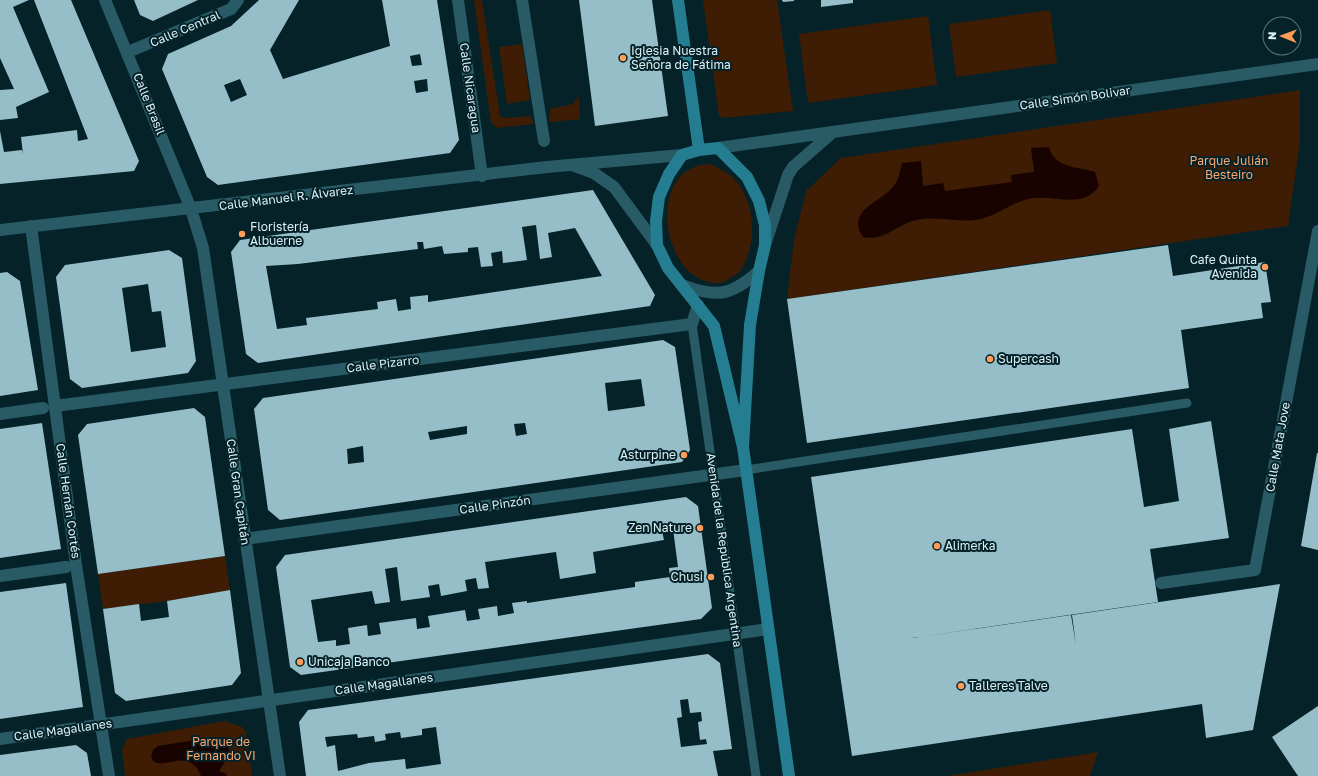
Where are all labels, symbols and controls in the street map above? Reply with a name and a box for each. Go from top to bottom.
street label: Calle Central [147,7,222,50]
north arrow [1262,16,1302,56]
text: N [1265,32,1278,40]
street label: Calle Nicaragua [457,42,484,134]
place label: Iglesia Nuestra Señora de Fátima [631,43,731,72]
marker: Iglesia Nuestra Señora de Fátima [618,53,628,63]
street label: Calle Brasil [130,71,169,137]
street label: Calle Simón Bolivar [1019,82,1132,113]
park label: Parque Julián Besteiro [1190,153,1268,182]
street label: Calle Manuel R. Álvarez [218,182,354,213]
place label: Floristería Albuerne [250,219,309,248]
marker: Floristería Albuerne [237,229,247,239]
place label: Cafe Quinta Avenida [1190,252,1257,281]
marker: Cafe Quinta Avenida [1260,262,1270,272]
place label: Supercash [998,351,1059,366]
street label: Calle Pizarro [346,352,420,375]
marker: Supercash [985,354,995,364]
street label: Calle Mata Jove [1262,401,1293,493]
street label: Calle Gran Capitán [224,438,253,546]
street label: Calle Hernán Cortés [53,442,84,559]
place label: Asturpine [620,447,676,462]
marker: Asturpine [679,450,689,460]
street label: Avenida de la República Argentina [703,452,746,648]
street label: Calle Pinzón [458,492,531,517]
place label: Zen Nature [628,520,692,535]
marker: Zen Nature [695,523,705,533]
place label: Alimerka [945,538,996,553]
marker: Alimerka [932,541,942,551]
place label: Chusi [671,569,703,584]
marker: Chusi [706,572,716,582]
place label: Unicaja Banco [308,654,390,669]
marker: Unicaja Banco [295,657,305,667]
street label: Calle Magallanes [334,669,434,698]
place label: Talleres Talve [969,678,1048,693]
marker: Talleres Talve [956,681,966,691]
street label: Calle Magallanes [13,715,113,744]
park label: Parque de Fernando VI [186,734,256,763]

